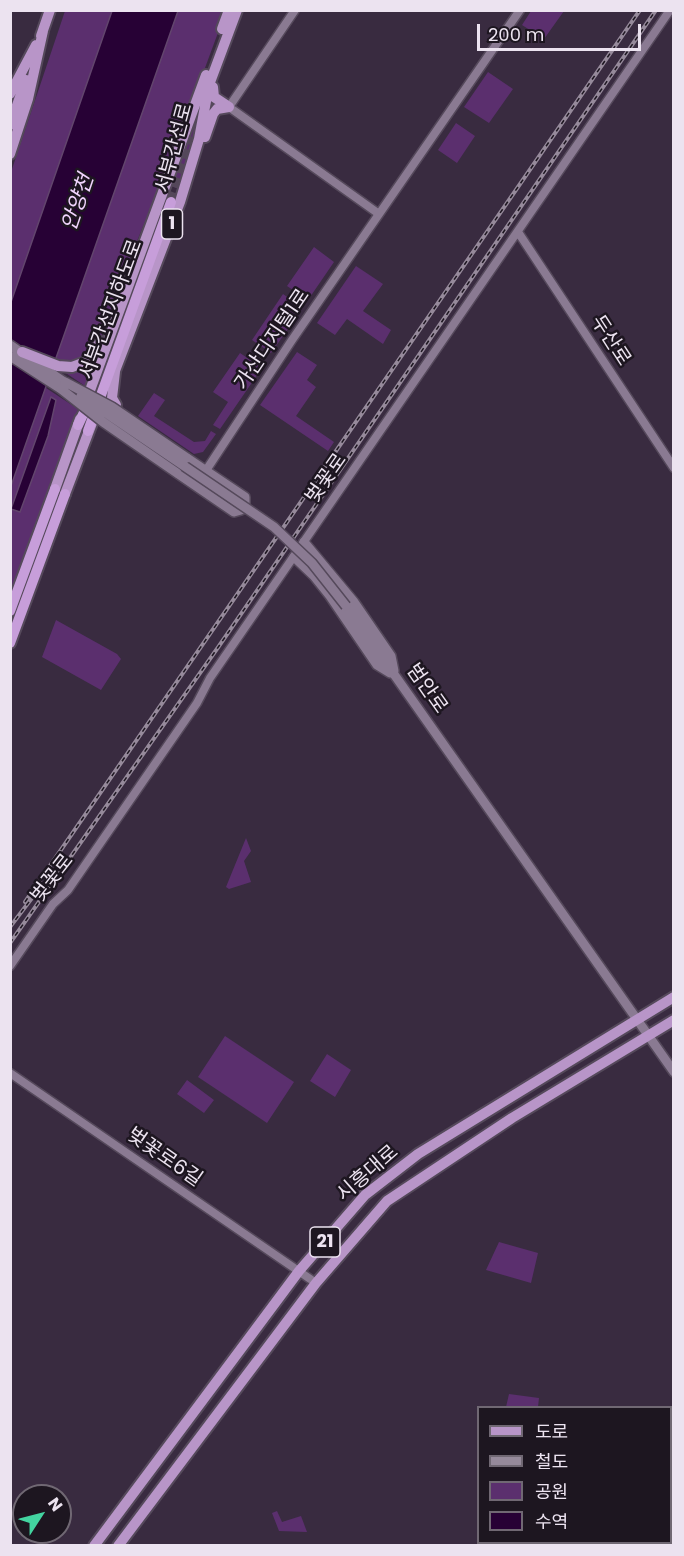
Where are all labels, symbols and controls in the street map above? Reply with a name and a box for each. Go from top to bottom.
scale bar [480,12,644,50]
text: 200 m [488,22,544,47]
street label: 서부간선로 [152,100,198,196]
water label: 안양천 [58,171,100,235]
road number: 1 [162,209,182,239]
street label: 서부간선지하도로 [76,237,148,383]
street label: 가산디지털1로 [230,285,316,395]
street label: 두산로 [585,311,635,371]
street label: 벚꽃로 [301,450,353,508]
street label: 범안로 [400,660,452,718]
street label: 벚꽃로 [27,850,79,908]
street label: 벚꽃로6길 [122,1123,206,1193]
street label: 시흥대로 [332,1141,404,1207]
road number: 21 [310,1227,340,1257]
legend [477,1406,672,1544]
text: 도로 [535,1419,568,1444]
text: 철도 [535,1449,568,1474]
text: 공원 [535,1479,568,1504]
north arrow [12,1484,72,1544]
text: N [43,1493,68,1516]
text: 수역 [535,1509,568,1534]

